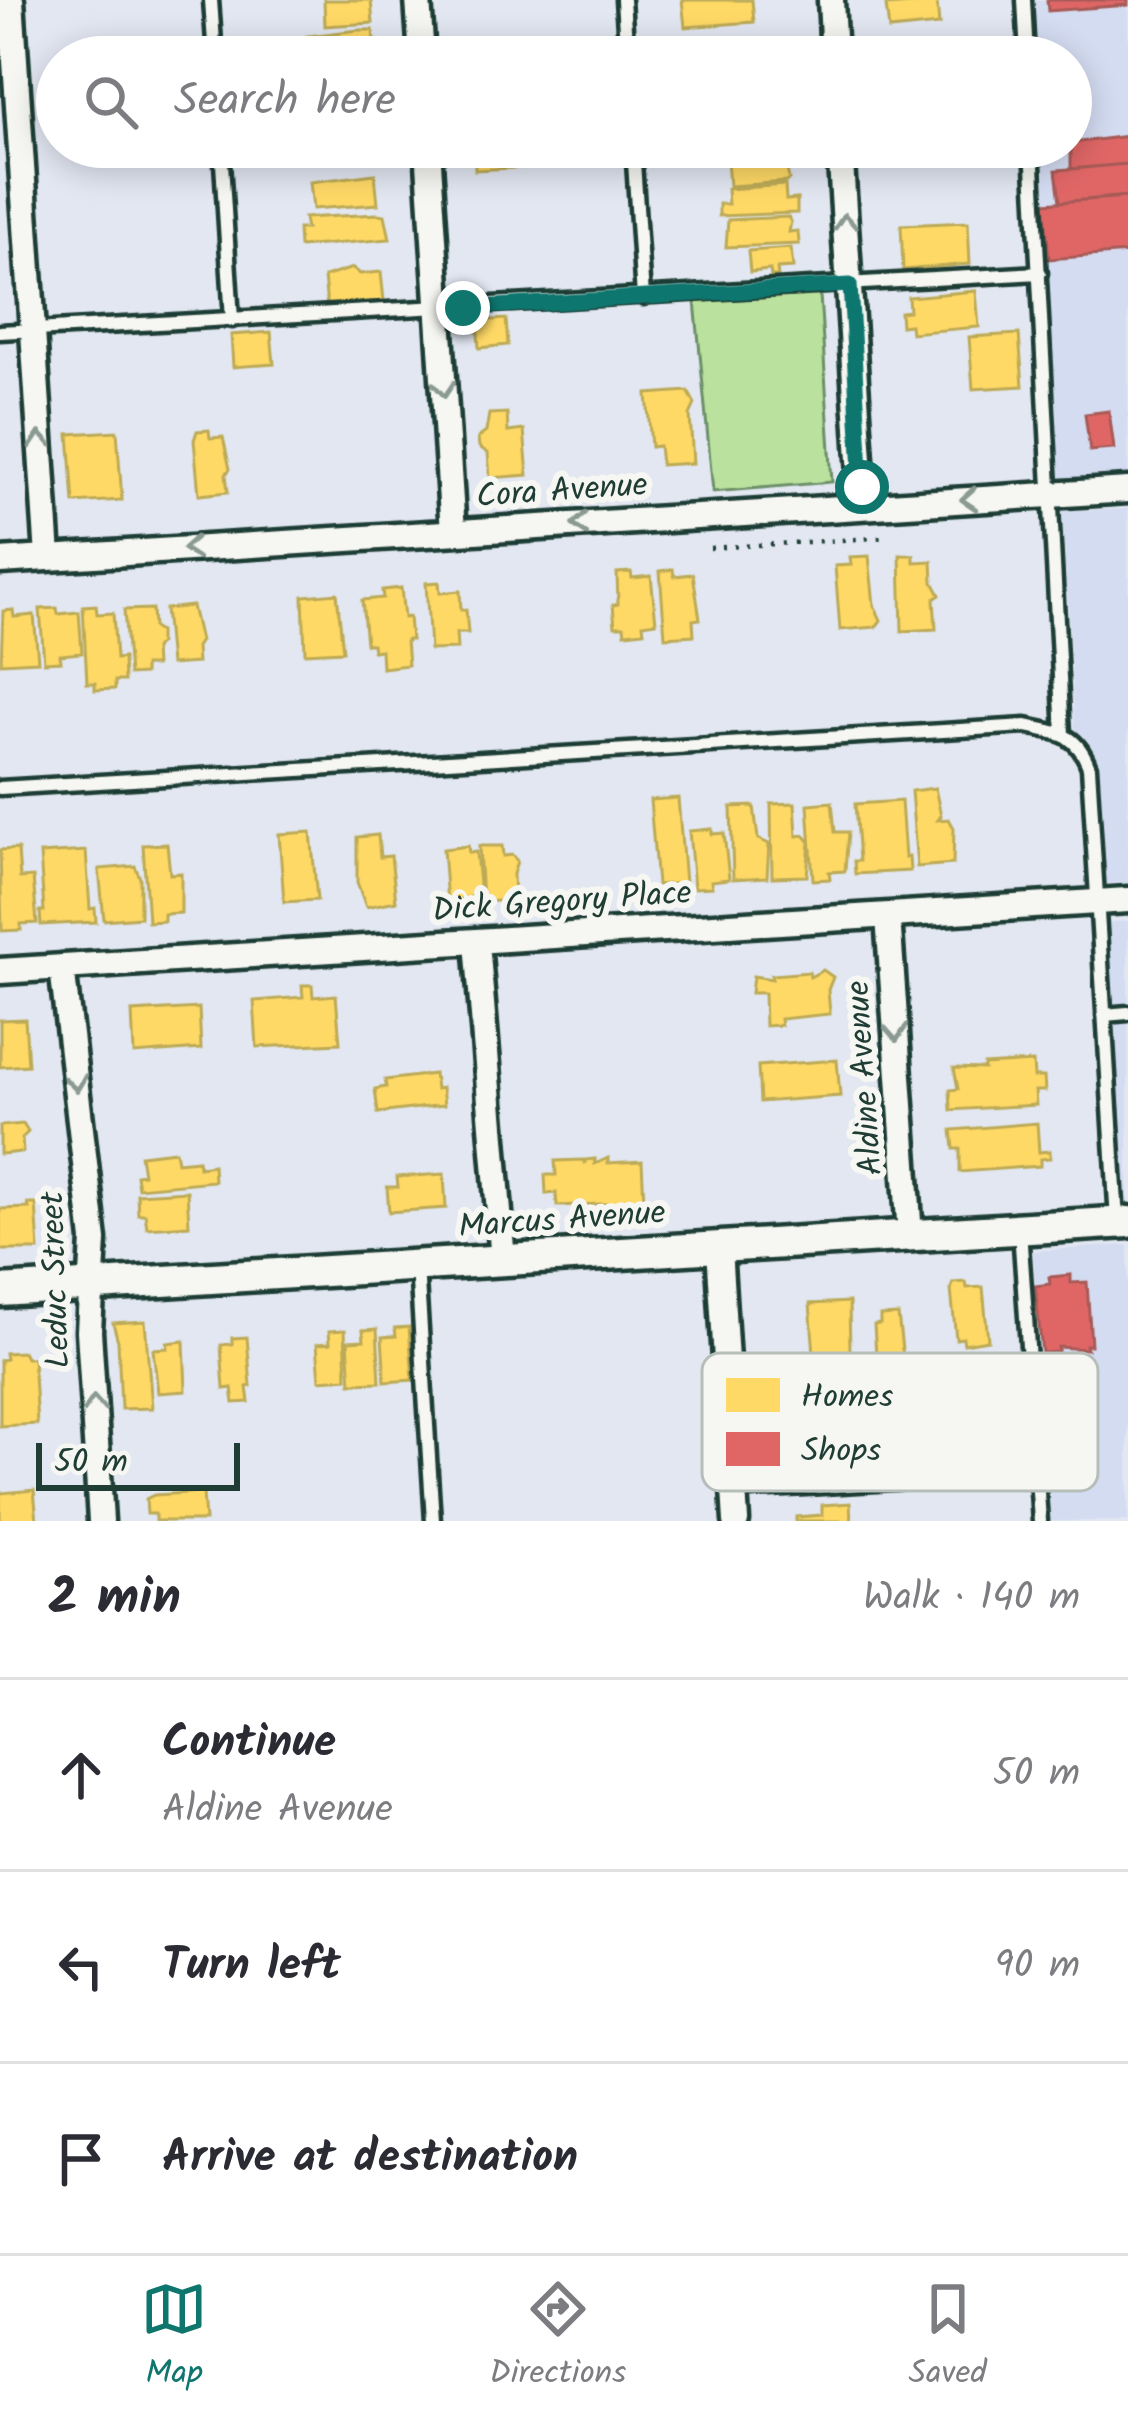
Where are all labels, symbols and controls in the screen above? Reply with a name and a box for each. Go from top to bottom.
search box [36,36,1092,168]
text: Search here [174,66,396,138]
icon: search [78,69,144,135]
one-way arrow [833,212,859,231]
route end [436,281,490,335]
one-way arrow [431,381,457,399]
one-way arrow [27,431,53,450]
street label: Cora Avenue [475,460,650,524]
route start [835,460,889,514]
one-way arrow [959,485,978,511]
one-way arrow [570,510,589,536]
one-way arrow [181,535,200,561]
street label: Dick Gregory Place [431,867,694,938]
street label: Aldine Avenue [833,979,899,1177]
one-way arrow [883,1024,909,1043]
one-way arrow [62,1073,88,1093]
street label: Marcus Avenue [457,1187,667,1255]
street label: Leduc Street [27,1190,87,1369]
legend [702,1353,1098,1491]
text: Homes [801,1372,893,1425]
one-way arrow [81,1394,107,1413]
text: Shops [801,1426,881,1479]
scale bar [36,1437,240,1490]
text: 50 m [54,1437,128,1490]
text: 2 min [48,1559,181,1640]
text: Walk · 140 m [863,1568,1080,1630]
text: Continue [162,1708,336,1780]
icon: ahead [48,1742,114,1808]
text: 50 m [993,1744,1080,1806]
text: Aldine Avenue [162,1780,393,1842]
text: Turn left [162,1931,341,2003]
icon: left [48,1934,114,2000]
text: 90 m [995,1936,1080,1998]
text: Arrive at destination [162,2123,578,2195]
icon: arrive [48,2126,114,2192]
tab: Map [141,2276,207,2401]
tab: Directions [489,2276,626,2401]
tab: Saved [909,2276,987,2401]

